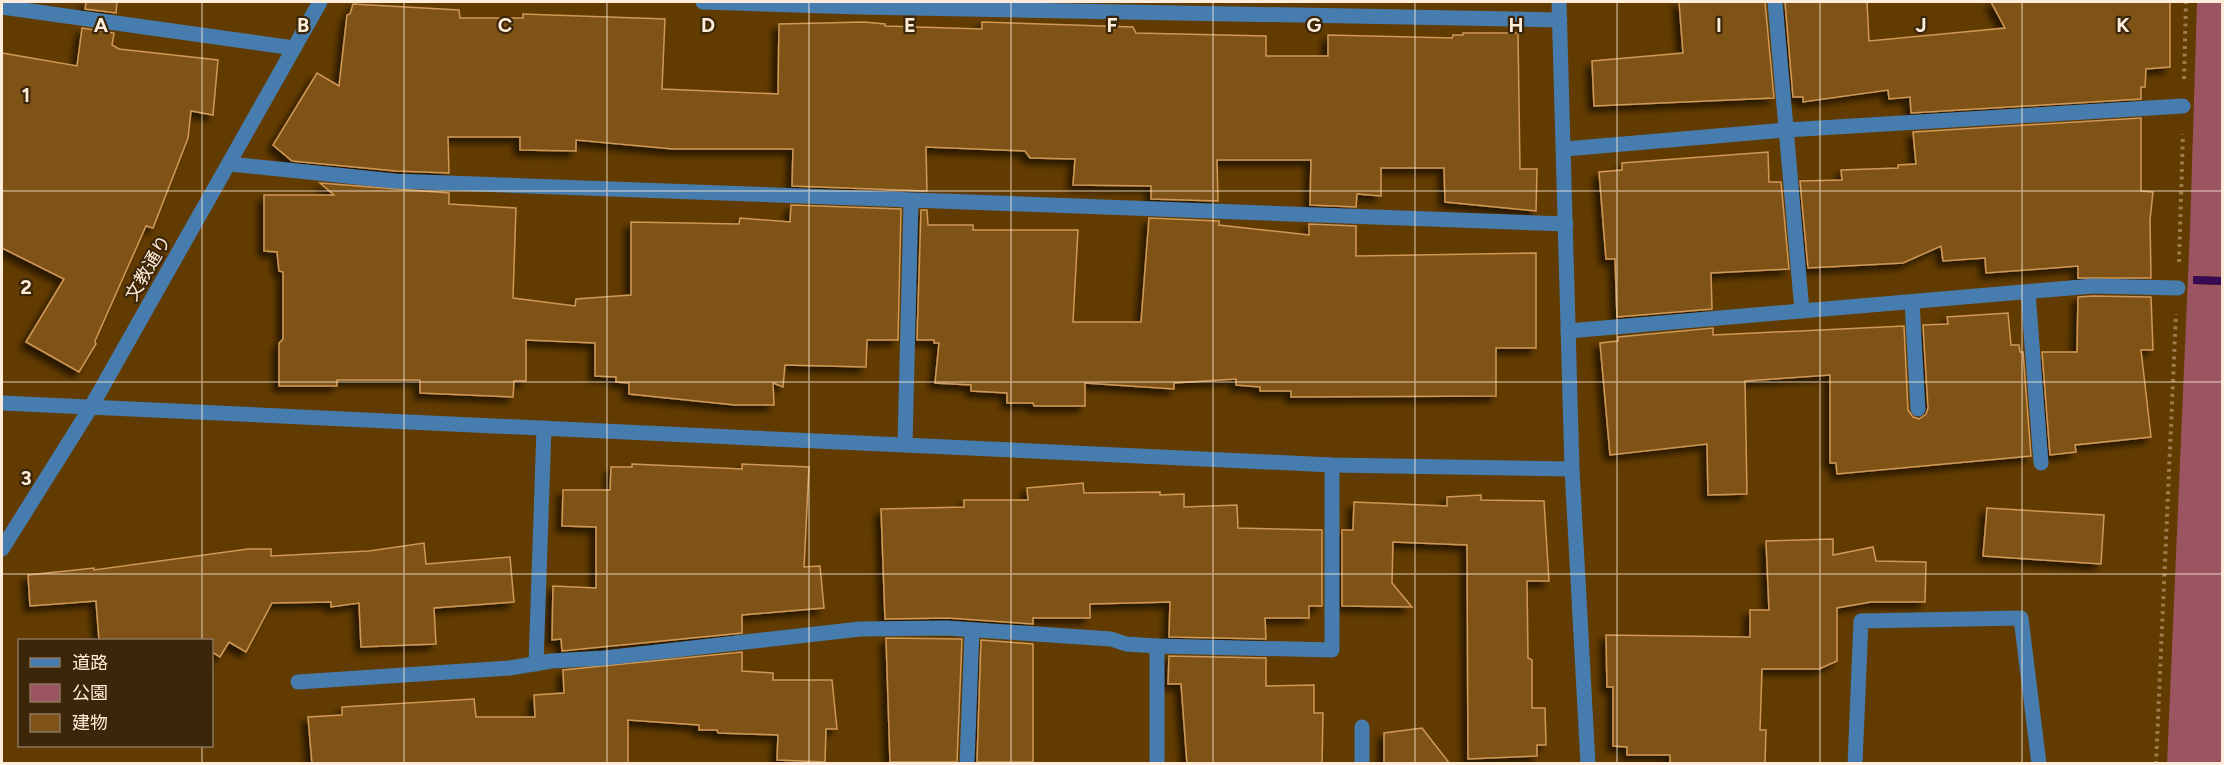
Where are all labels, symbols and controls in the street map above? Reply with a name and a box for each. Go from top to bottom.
text: A [94,13,109,37]
text: B [297,13,309,37]
text: C [498,13,512,37]
text: D [701,13,715,37]
text: E [904,13,916,37]
text: F [1106,13,1118,37]
text: G [1307,13,1322,37]
text: H [1509,13,1524,37]
text: I [1716,13,1722,37]
text: J [1915,13,1927,37]
text: K [2116,13,2130,37]
text: 1 [22,83,30,107]
street label: 文教通り [120,231,176,305]
text: 2 [20,275,32,299]
text: 3 [20,466,32,490]
legend [18,639,213,747]
text: 道路 [72,652,108,674]
text: 公園 [72,682,108,704]
text: 建物 [72,712,108,734]

